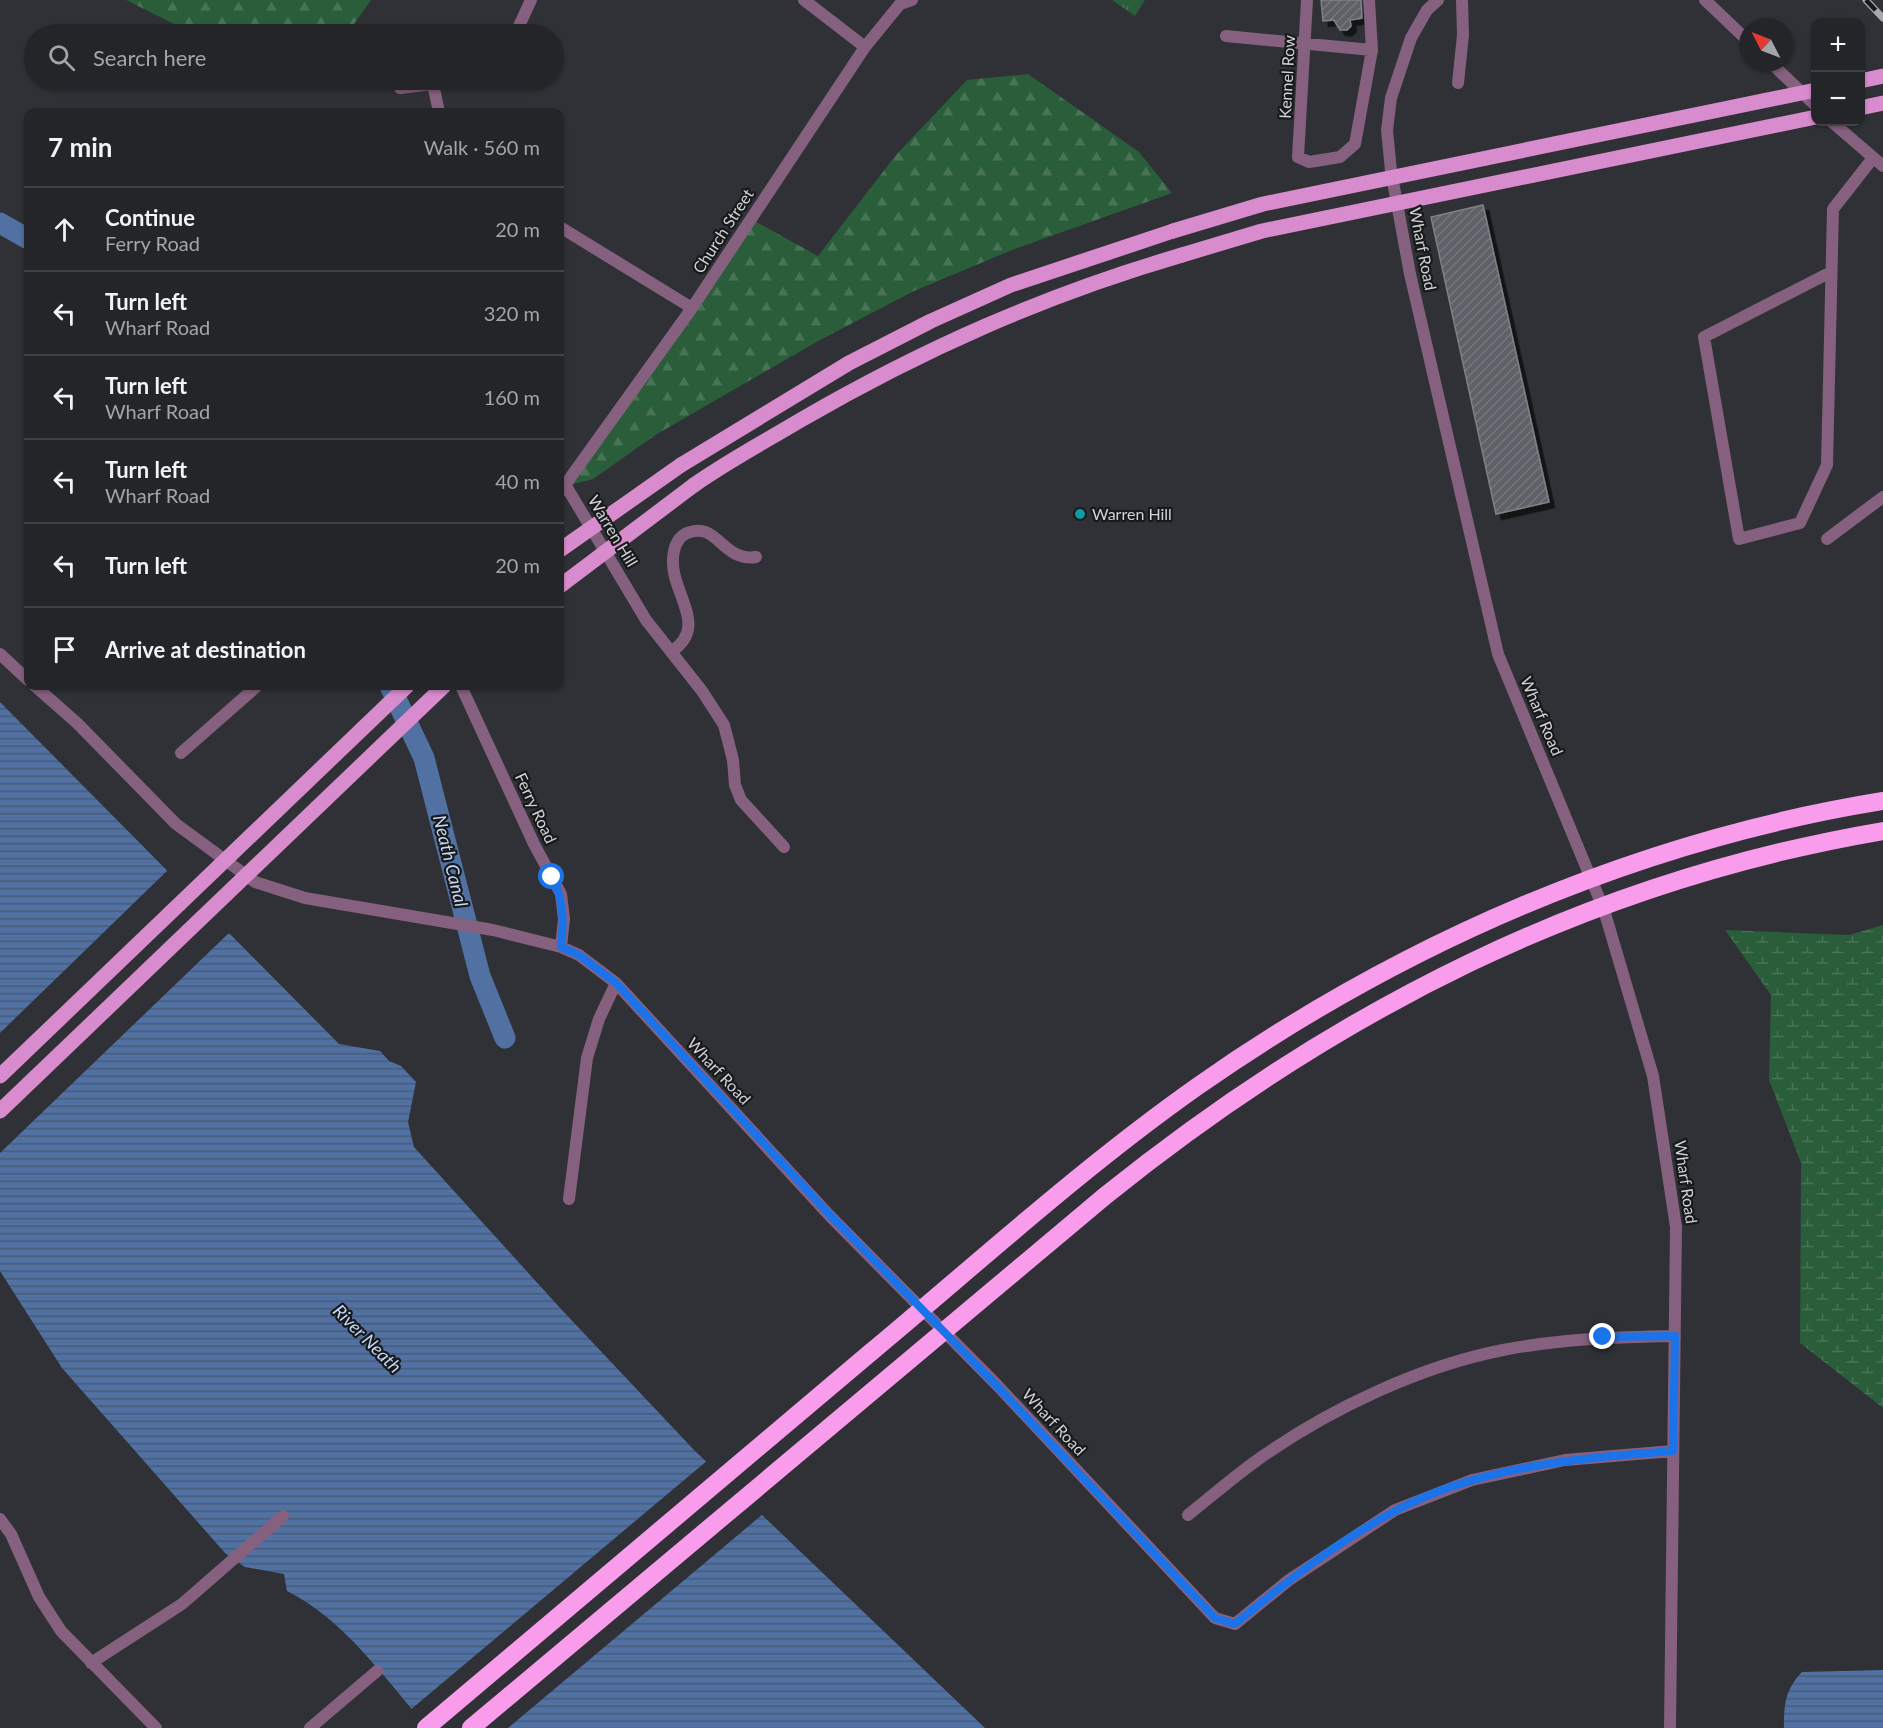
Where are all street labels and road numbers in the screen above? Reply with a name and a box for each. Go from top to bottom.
street label: Kennel Row [1275,34,1298,119]
street label: Church Street [688,185,757,277]
street label: Wharf Road [1406,206,1441,292]
street label: Warren Hill [585,492,642,570]
street label: Wharf Road [1517,673,1568,758]
street label: Ferry Road [512,769,561,846]
street label: Wharf Road [684,1033,755,1108]
street label: Wharf Road [1671,1139,1702,1225]
street label: Wharf Road [1019,1384,1090,1459]

